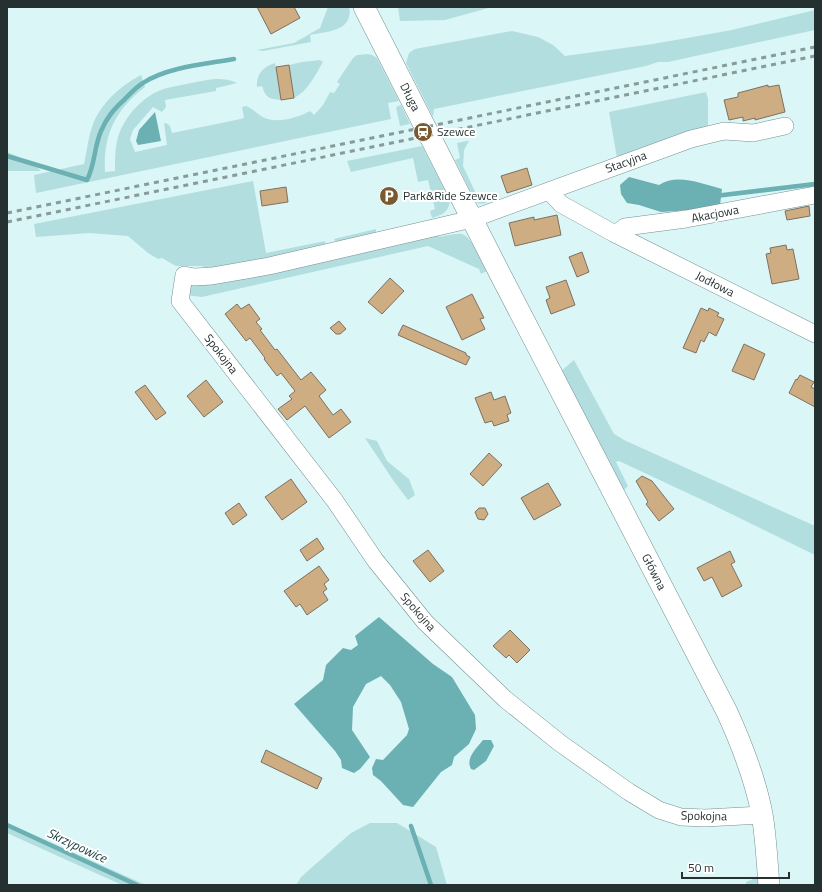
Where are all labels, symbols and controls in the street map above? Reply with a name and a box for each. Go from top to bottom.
street label: Długa [395,79,426,114]
station icon: Szewce [412,121,434,143]
place label: Szewce [437,122,475,141]
street label: Stacyjna [603,145,649,178]
parking icon: Park&Ride Szewce [378,185,400,207]
place label: Park&Ride Szewce [403,186,498,205]
street label: Akacjowa [689,200,740,227]
street label: Jodłowa [693,266,738,301]
street label: Spokojna [200,330,243,378]
street label: Główna [637,550,672,593]
street label: Spokojna [396,588,441,635]
street label: Spokojna [681,806,727,825]
water label: Skrzypowice [44,822,111,868]
scale bar [682,854,789,880]
text: 50 m [688,858,714,877]

